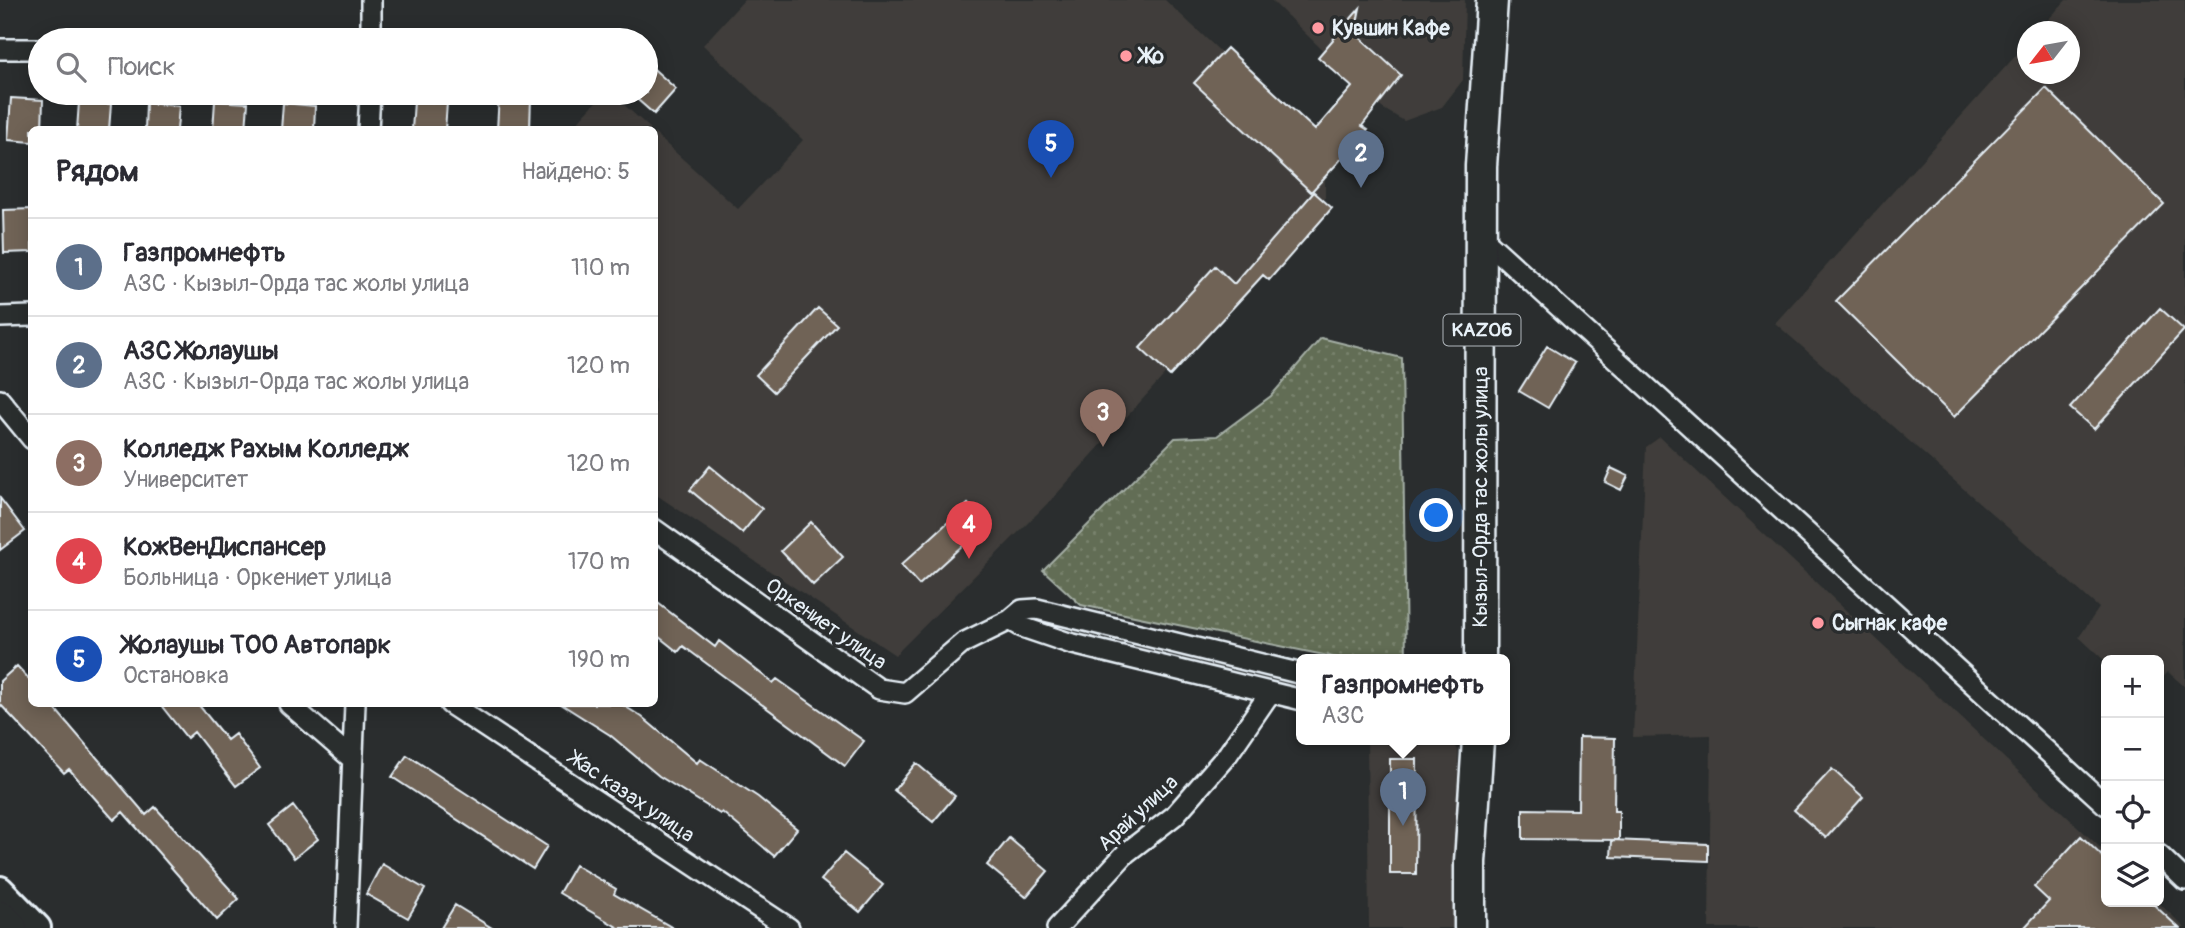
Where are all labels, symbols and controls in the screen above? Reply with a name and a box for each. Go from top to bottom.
place label: Кувшин Кафе [1332,15,1450,42]
marker: Кувшин Кафе [1310,20,1326,36]
north arrow [2017,21,2080,84]
search box [28,28,658,105]
place label: Жо [1136,43,1165,70]
icon: search [52,48,90,86]
marker: Жо [1118,48,1134,64]
text: Поиск [108,51,176,83]
pin: 5 [1028,120,1074,178]
pin: 2 [1338,130,1384,188]
text: Рядом [56,153,139,190]
text: Найдено: 5 [521,157,630,186]
text: Газпромнефть [123,237,286,269]
text: 1 [75,253,84,282]
text: 110 m [571,253,630,282]
text: АЗС · Кызыл-Орда тас жолы улица [123,269,469,298]
road number: KАZ06 [1444,314,1520,346]
text: АЗС Жолаушы [123,335,279,367]
text: 2 [73,351,85,380]
text: 120 m [567,351,630,380]
street label: Кызыл-Орда тас жолы улица [1467,366,1494,628]
text: АЗС · Кызыл-Орда тас жолы улица [123,367,469,396]
pin: 3 [1080,389,1126,447]
text: Колледж Рахым Колледж [123,433,409,465]
text: 3 [73,449,85,478]
text: 120 m [567,449,630,478]
text: Университет [123,465,248,494]
your location [1419,498,1453,532]
pin: 4 [946,501,992,559]
text: КожВенДиспансер [123,531,326,563]
text: 4 [72,547,86,576]
text: 170 m [568,547,630,576]
text: Больница · Оркениет улица [123,563,392,592]
street label: Оркениет улица [760,572,892,676]
place label: Сыгнак кафе [1832,610,1948,637]
marker: Сыгнак кафе [1810,615,1826,631]
text: Жолаушы ТОО Автопарк [123,629,391,661]
text: 5 [73,645,85,674]
text: 190 m [568,645,630,674]
popup [1296,654,1510,745]
map controls [2101,655,2164,907]
button: + [2101,655,2164,718]
text: Остановка [123,661,229,690]
text: Газпромнефть [1322,669,1484,701]
text: АЗС [1322,701,1365,730]
button: − [2101,718,2164,781]
street label: Жас казах улица [562,743,700,849]
pin: 1 [1380,768,1426,826]
street label: Арай улица [1092,769,1184,857]
button: locate [2101,781,2164,844]
button: layers [2101,844,2164,907]

